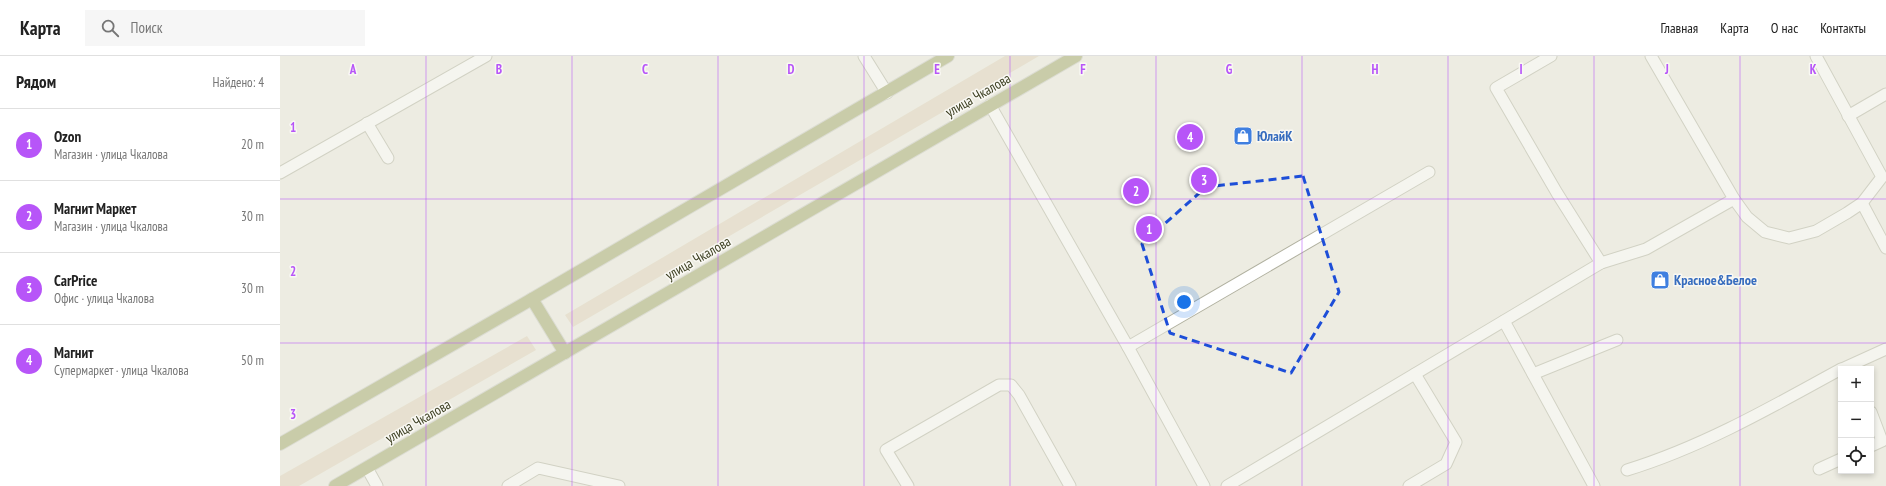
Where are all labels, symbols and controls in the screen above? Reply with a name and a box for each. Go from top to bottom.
search box [85,10,365,46]
text: Карта [20,16,61,40]
icon: search [99,17,121,39]
text: Поиск [131,18,163,37]
text: Главная [1660,19,1698,37]
text: Карта [1720,19,1749,37]
text: О нас [1771,19,1798,37]
text: Контакты [1820,19,1866,37]
text: A [349,61,357,78]
text: B [496,61,502,78]
text: C [642,61,648,78]
text: D [788,61,795,78]
text: E [934,61,940,78]
text: F [1080,61,1086,78]
text: G [1226,61,1233,78]
text: H [1372,61,1379,78]
text: I [1519,61,1523,78]
text: J [1664,61,1669,78]
text: K [1810,61,1817,78]
street label: улица Чкалова [942,69,1014,121]
text: Рядом [16,71,56,93]
text: Найдено: 4 [213,74,264,91]
text: 1 [290,119,296,136]
pin: 4 [1177,122,1203,152]
shop icon: ЮлайК [1232,125,1254,147]
text: Ozon [54,127,81,146]
place label: ЮлайК [1257,127,1293,145]
text: 1 [26,136,32,153]
text: 20 m [241,136,264,153]
text: Магазин · улица Чкалова [54,146,168,163]
pin: 3 [1191,165,1217,195]
pin: 2 [1123,176,1149,206]
text: Магнит Маркет [54,199,136,218]
text: 2 [26,208,32,225]
text: 30 m [241,208,264,225]
pin: 1 [1136,214,1162,244]
text: Магазин · улица Чкалова [54,218,168,235]
street label: улица Чкалова [662,232,734,284]
text: 2 [290,263,296,280]
shop icon: Красное&Белое [1649,269,1671,291]
text: CarPrice [54,271,97,290]
place label: Красное&Белое [1674,271,1757,289]
text: 3 [26,280,32,297]
text: 30 m [241,280,264,297]
text: Офис · улица Чкалова [54,290,154,307]
your location [1174,292,1194,312]
text: Магнит [54,343,93,362]
text: 4 [26,352,32,369]
text: 50 m [241,352,264,369]
text: Супермаркет · улица Чкалова [54,362,189,379]
map controls [1838,366,1874,474]
button: + [1838,366,1874,402]
street label: улица Чкалова [382,395,454,447]
button: − [1838,402,1874,438]
text: 3 [290,406,296,423]
button: locate [1838,438,1874,474]

